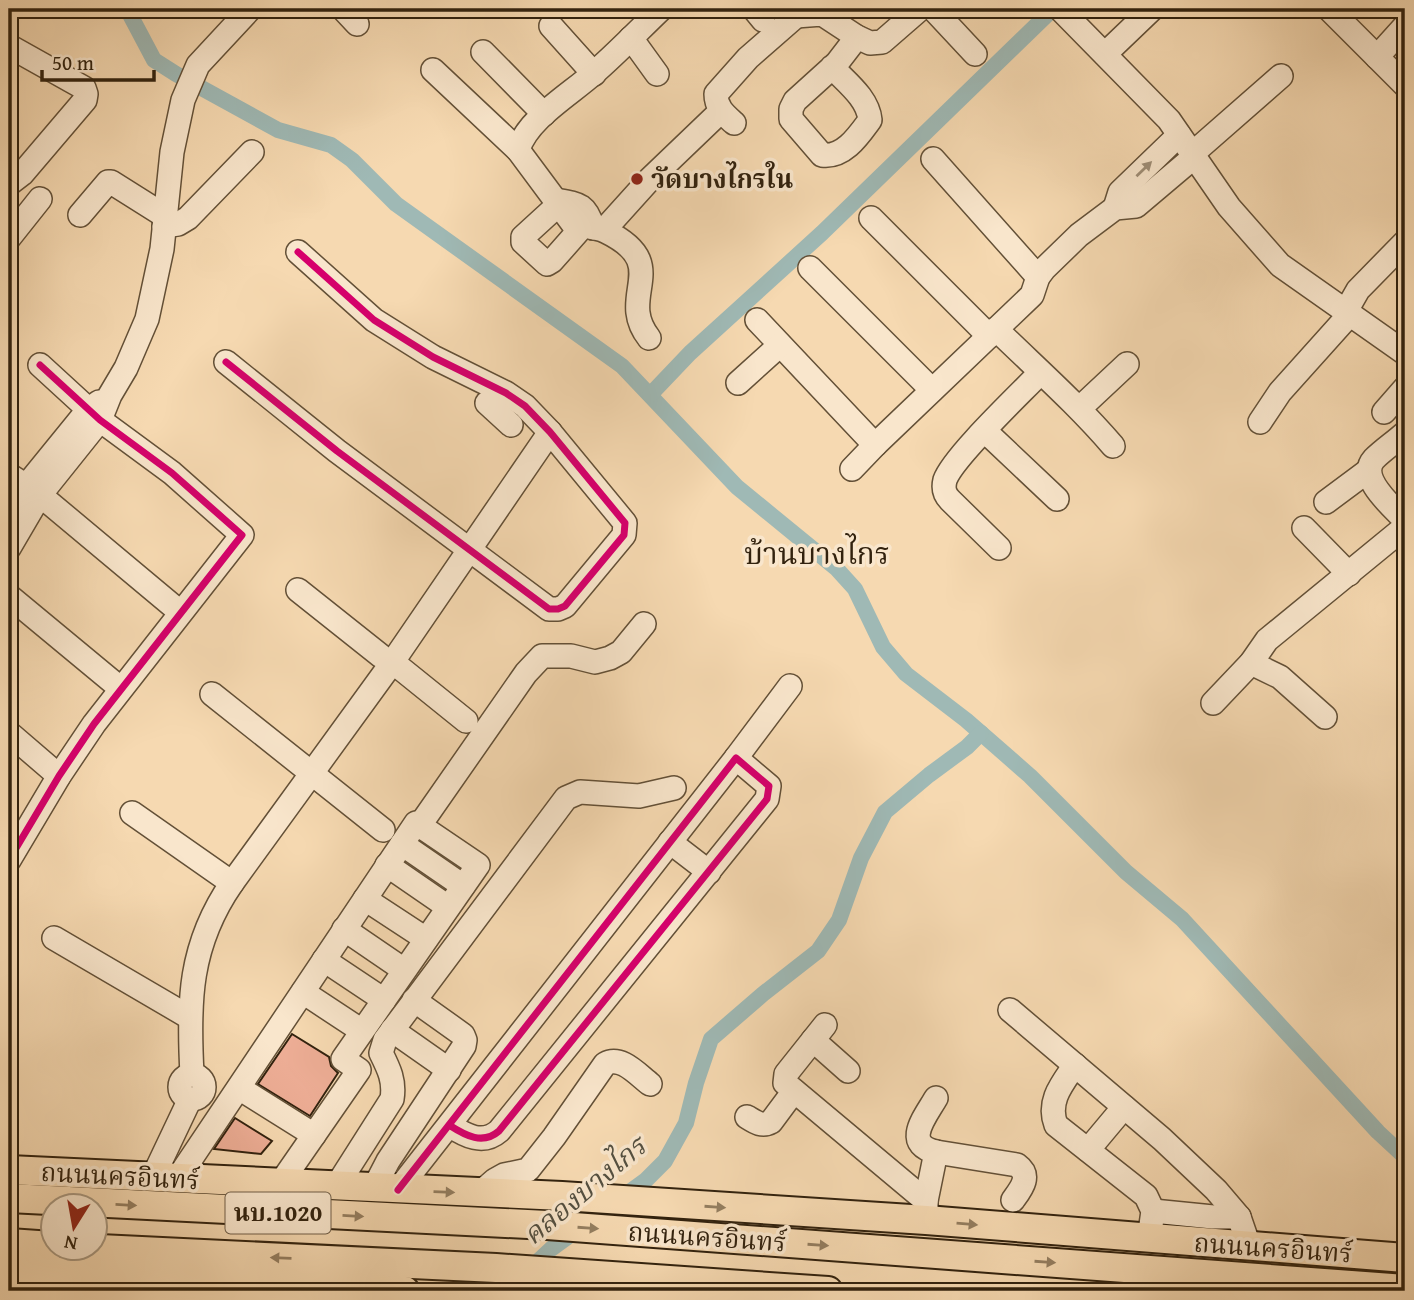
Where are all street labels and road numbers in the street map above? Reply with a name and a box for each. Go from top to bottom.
street label: ถนนนครอินทร์ [40,1152,201,1199]
road number: นบ.1020 [226,1192,330,1233]
street label: ถนนนครอินทร์ [626,1212,788,1262]
street label: ถนนนครอินทร์ [1192,1223,1354,1273]

